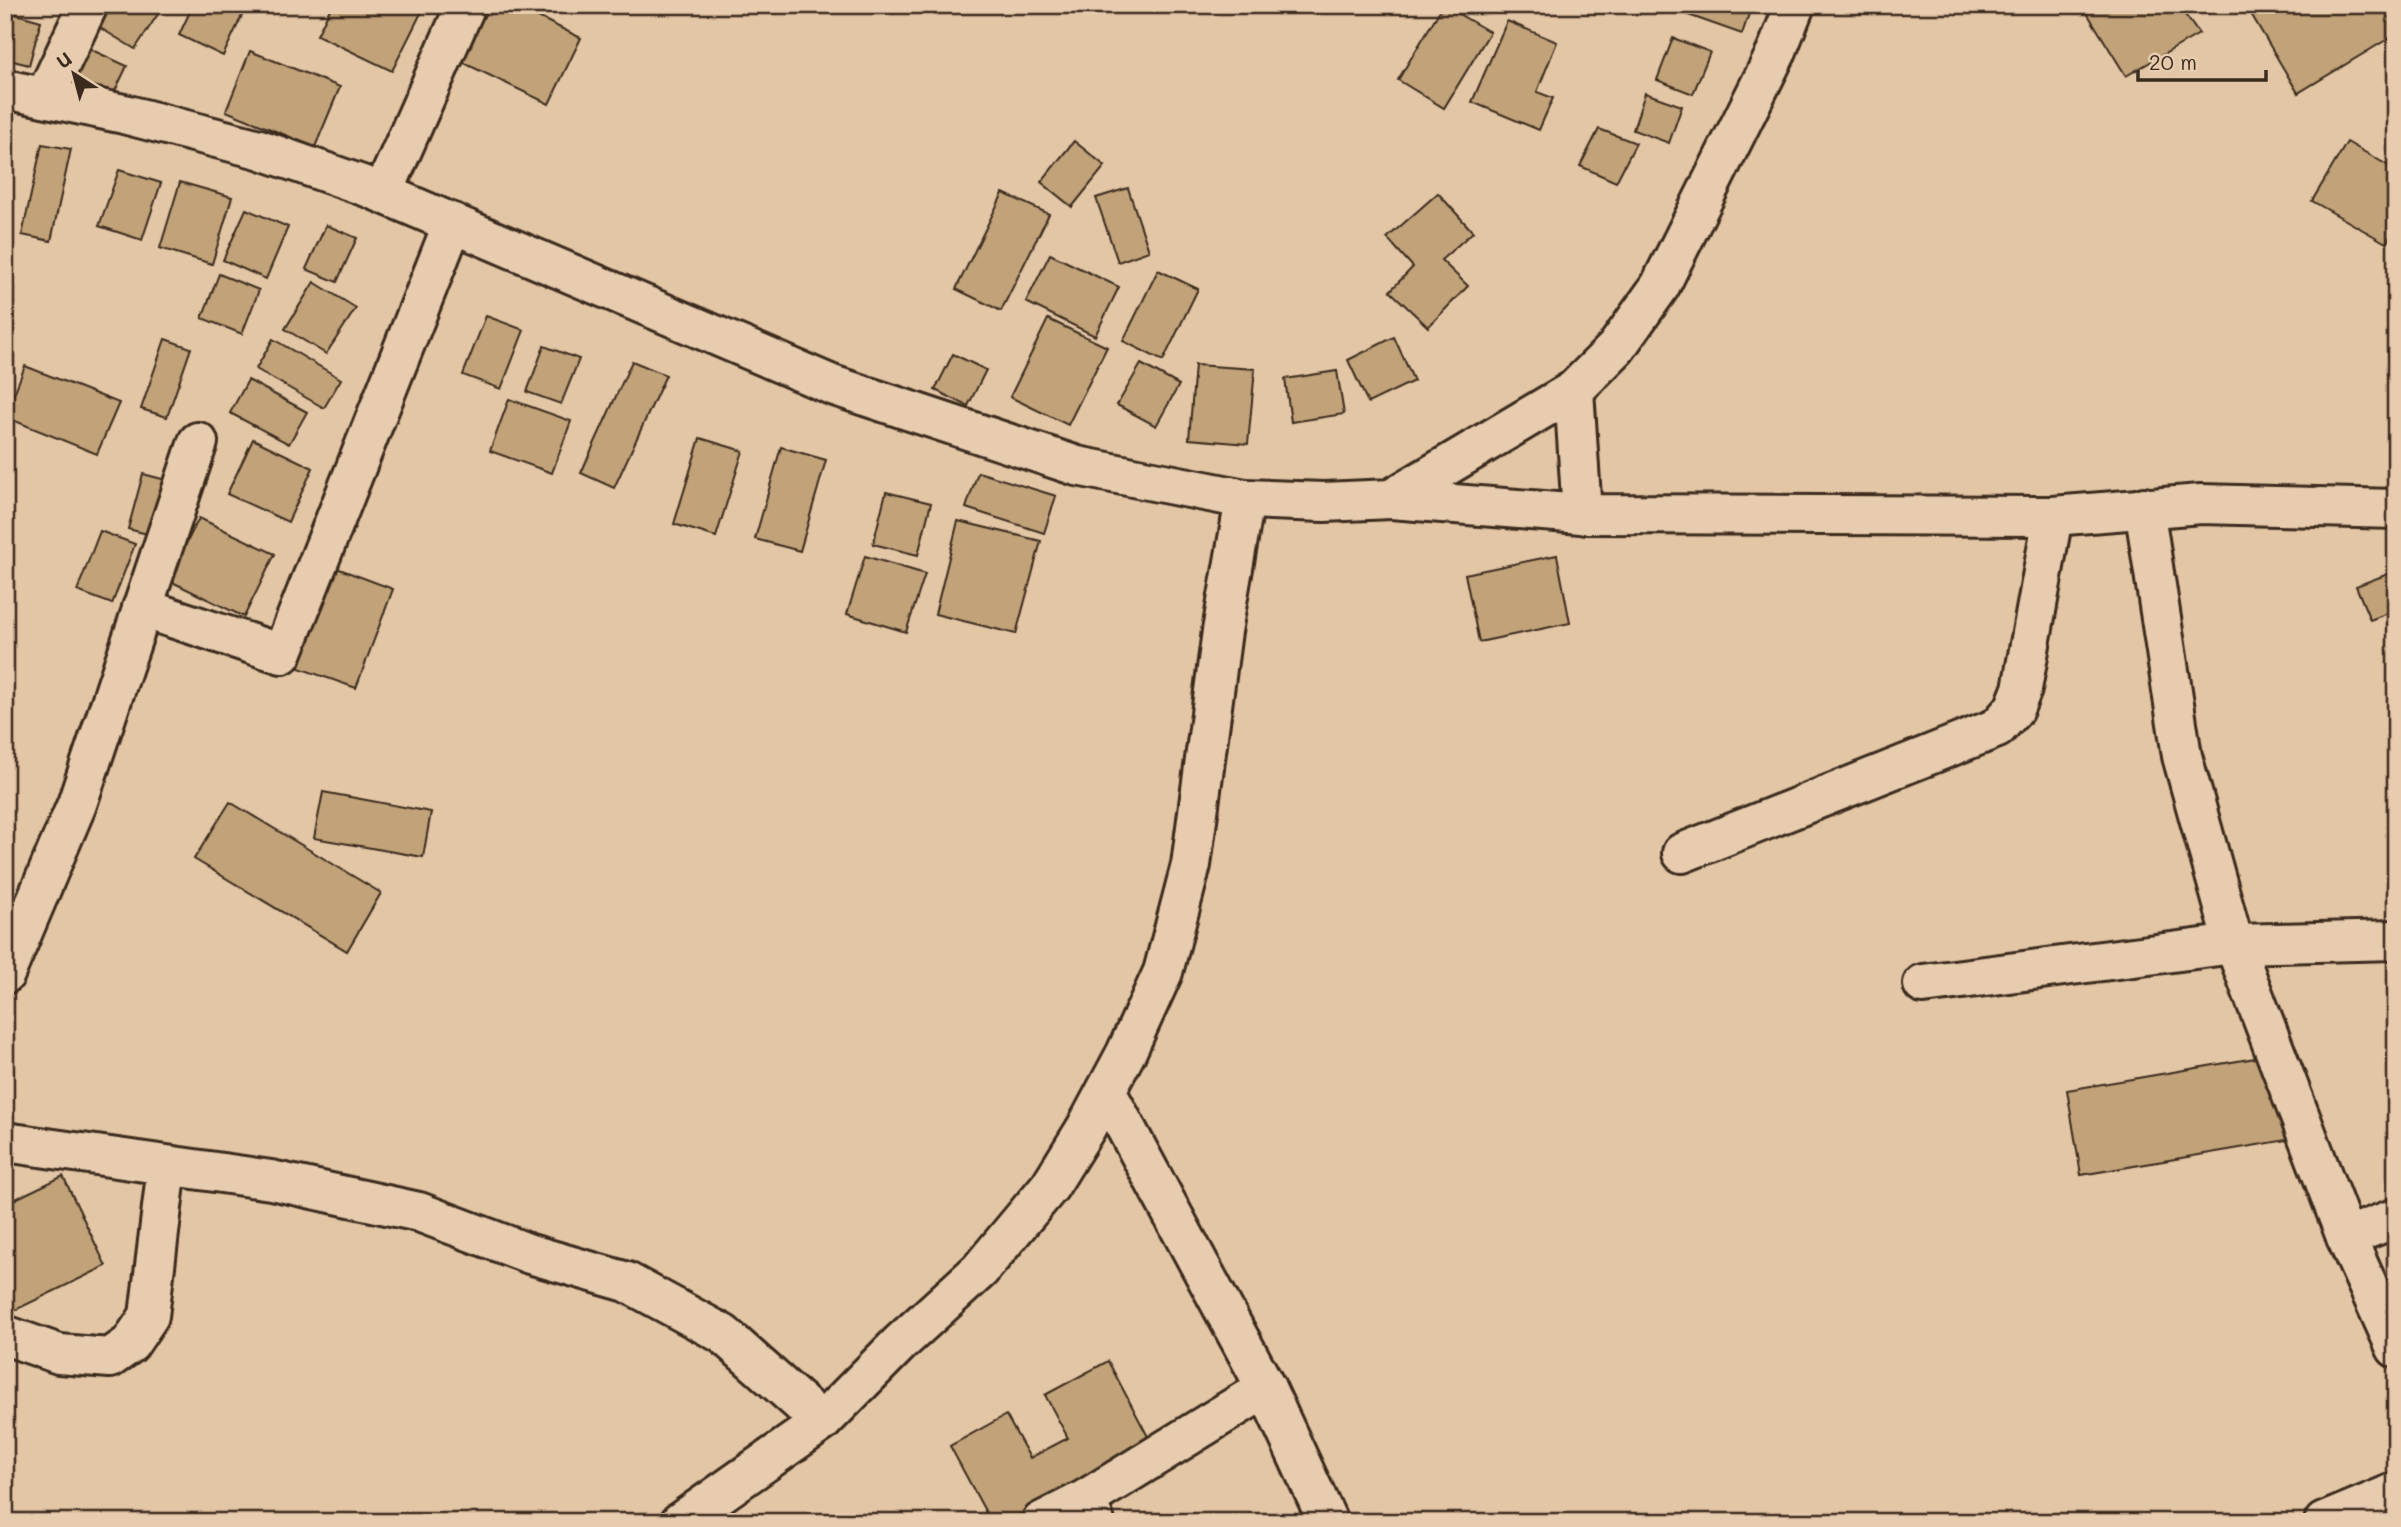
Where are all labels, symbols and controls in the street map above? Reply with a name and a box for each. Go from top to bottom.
north arrow [38,38,108,108]
scale bar [2138,38,2266,82]
text: U [51,46,76,74]
text: 20 m [2149,48,2197,75]

